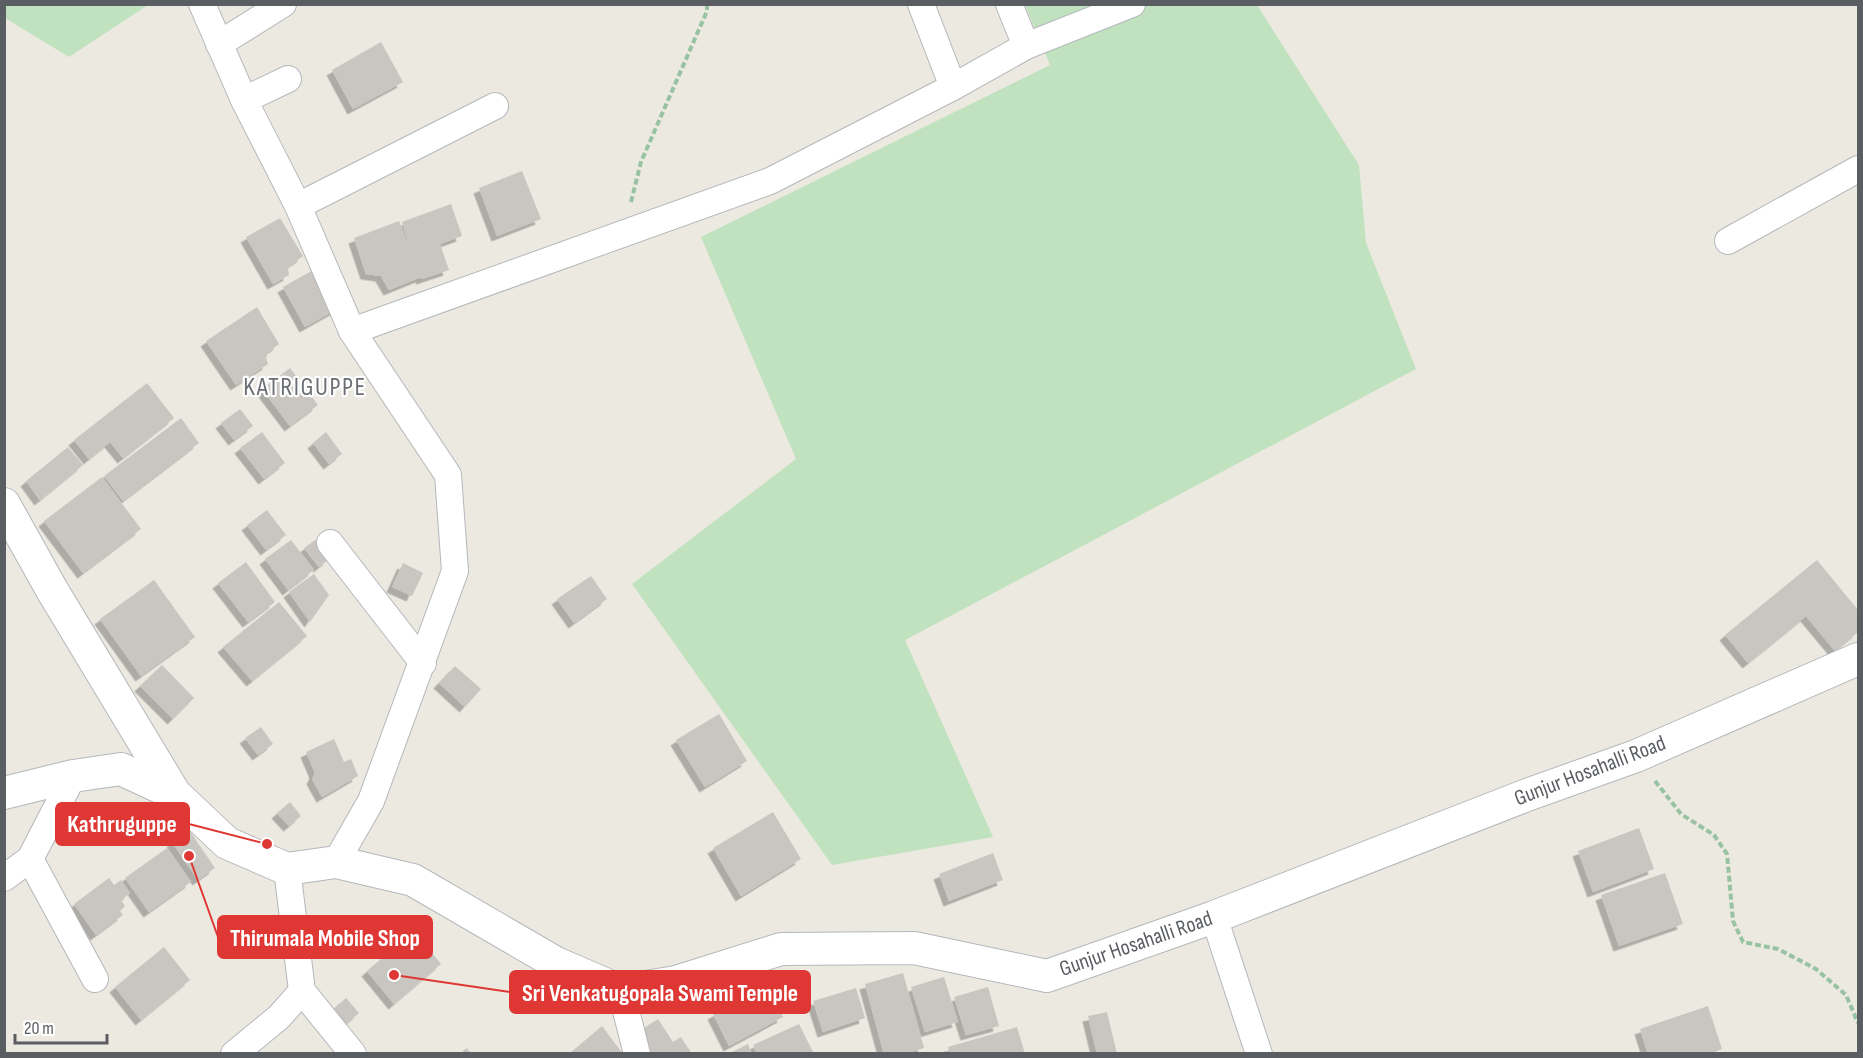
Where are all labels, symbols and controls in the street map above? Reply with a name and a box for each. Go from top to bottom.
district label: KATRIGUPPE [243,372,367,403]
street label: Gunjur Hosahalli Road [1510,730,1670,812]
callout: Kathruguppe [56,803,189,845]
text: Kathruguppe [67,810,177,839]
street label: Gunjur Hosahalli Road [1056,905,1216,983]
callout: Thirumala Mobile Shop [218,916,432,958]
text: Thirumala Mobile Shop [230,924,420,953]
callout: Sri Venkatugopala Swami Temple [510,971,810,1013]
text: Sri Venkatugopala Swami Temple [522,979,798,1008]
scale bar [15,1007,106,1045]
text: 20 m [24,1018,54,1039]

